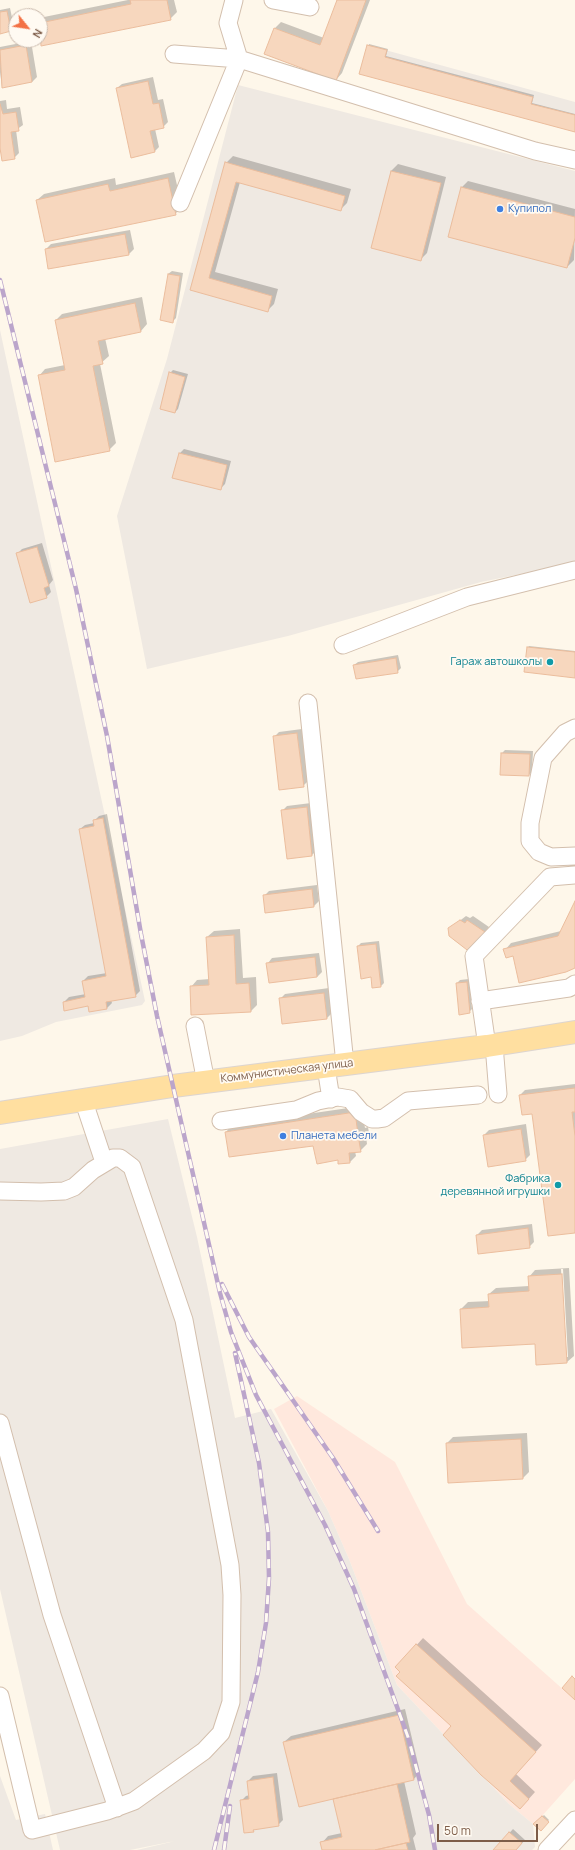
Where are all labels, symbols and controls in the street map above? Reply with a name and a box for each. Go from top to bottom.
north arrow [8,8,48,48]
text: N [29,27,46,41]
place label: Купипол [508,202,551,216]
marker: Купипол [495,204,505,214]
place label: Гараж автошколы [450,655,542,669]
marker: Гараж автошколы [545,657,555,667]
street label: Коммунистическая улица [220,1056,354,1086]
place label: Планета мебели [291,1129,377,1143]
marker: Планета мебели [278,1131,288,1141]
place label: Фабрика деревянной игрушки [441,1172,550,1198]
marker: Фабрика деревянной игрушки [553,1180,563,1190]
scale bar [439,1816,540,1842]
text: 50 m [444,1822,471,1839]

